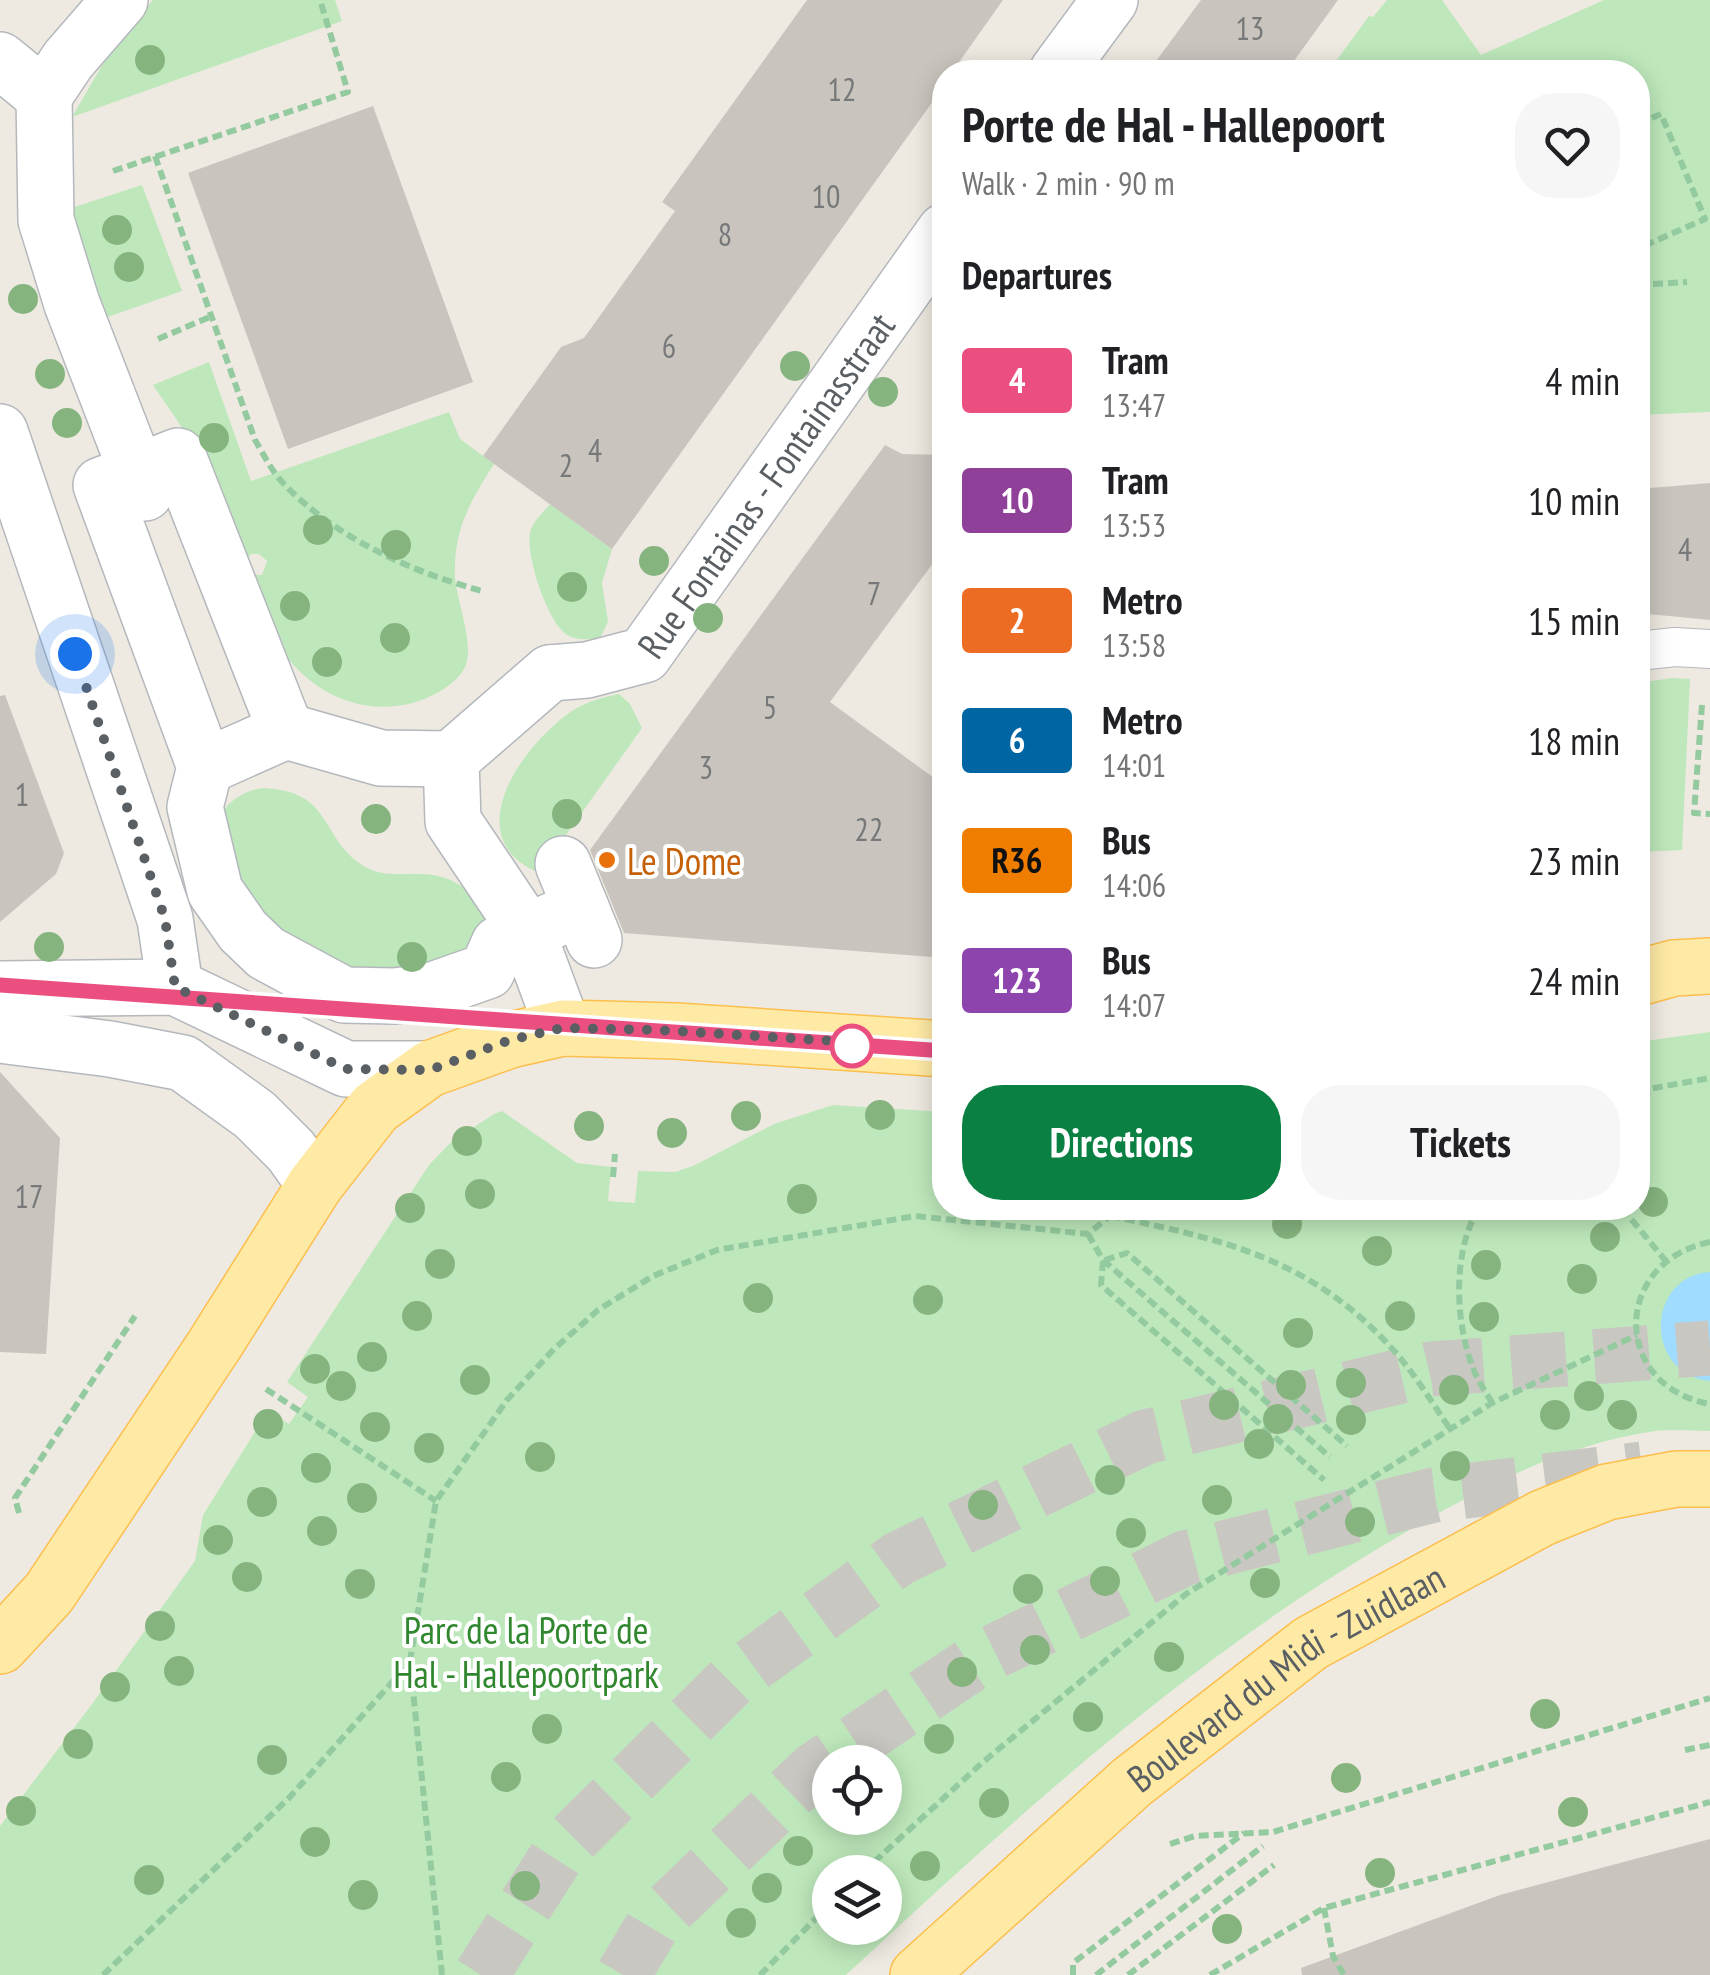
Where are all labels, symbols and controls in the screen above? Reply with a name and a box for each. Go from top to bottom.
house number: 13 [1236,7,1264,49]
house number: 12 [828,68,856,110]
text: Porte de Hal - Hallepoort [962,93,1385,155]
button: heart [1515,93,1620,198]
text: Walk · 2 min · 90 m [962,162,1175,204]
house number: 10 [812,175,840,217]
house number: 8 [718,213,732,255]
text: Departures [962,250,1112,299]
street label: Rue Fontainas - Fontainasstraat [626,302,905,667]
house number: 6 [662,325,676,367]
text: Tram [1102,335,1169,384]
text: 4 min [1545,356,1620,405]
text: 4 [1009,357,1025,403]
text: 13:47 [1102,384,1166,426]
house number: 4 [588,429,602,471]
house number: 2 [559,444,573,486]
text: Tram [1102,455,1169,504]
text: 10 min [1528,476,1620,525]
text: 10 [1000,477,1034,523]
text: 13:53 [1102,504,1166,546]
house number: 4 [1678,528,1692,570]
house number: 7 [867,572,881,614]
text: Metro [1102,575,1183,624]
text: 15 min [1528,596,1620,645]
text: 2 [1009,597,1025,643]
text: 13:58 [1102,624,1166,666]
your location [50,629,100,679]
house number: 5 [763,686,777,728]
text: Metro [1102,695,1183,744]
text: 18 min [1528,716,1620,765]
text: 6 [1009,717,1025,763]
text: 14:01 [1102,744,1166,786]
house number: 3 [699,746,713,788]
house number: 1 [15,773,29,815]
house number: 22 [855,808,883,850]
text: Bus [1102,815,1151,864]
place label: Le Dome [627,836,742,885]
text: 23 min [1528,836,1620,885]
text: R36 [991,837,1043,883]
marker: Le Dome [596,849,618,871]
text: 14:06 [1102,864,1166,906]
text: Bus [1102,935,1151,984]
text: 24 min [1528,956,1620,1005]
text: 123 [992,957,1042,1003]
text: 14:07 [1102,984,1166,1026]
unlabelled marker [831,1025,873,1067]
button: Directions [962,1085,1281,1200]
button: Tickets [1301,1085,1620,1200]
house number: 17 [15,1175,43,1217]
street label: Boulevard du Midi - Zuidlaan [1117,1551,1452,1802]
park label: Parc de la Porte de Hal - Hallepoortpark [393,1605,659,1698]
map controls [812,1745,902,1945]
button: locate [812,1745,902,1835]
button: layers [812,1855,902,1945]

